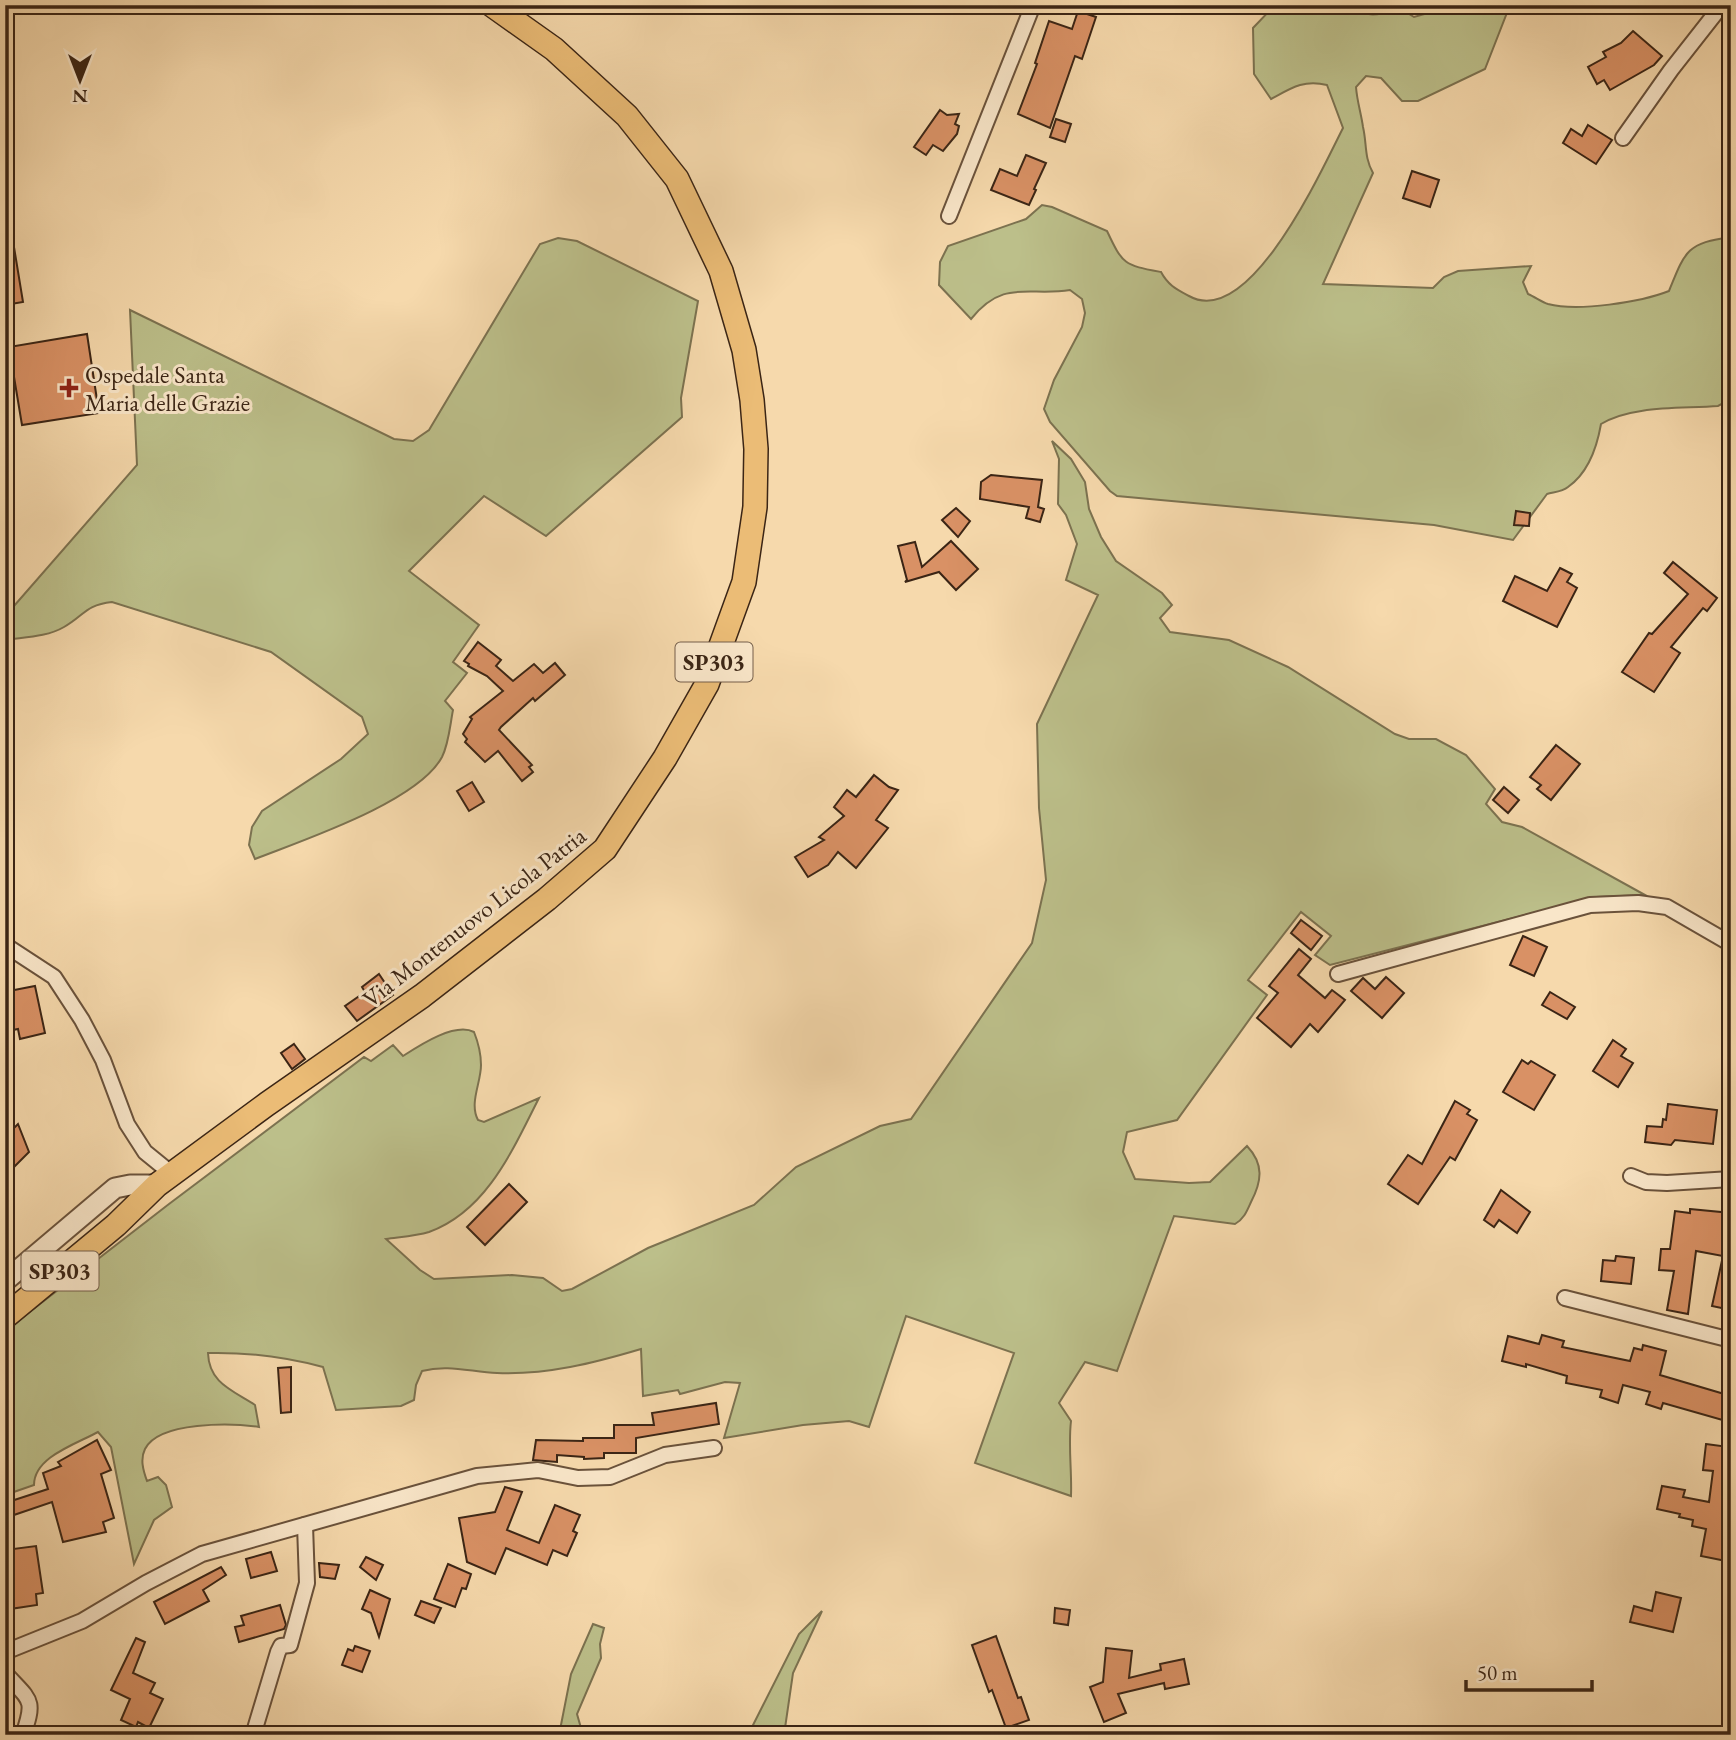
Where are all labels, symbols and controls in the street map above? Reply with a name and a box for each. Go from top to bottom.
north arrow [46,46,116,116]
text: N [72,84,88,109]
place label: Ospedale Santa Maria delle Grazie [85,359,250,418]
marker: Ospedale Santa Maria delle Grazie [59,378,79,398]
road number: SP303 [676,642,752,682]
street label: Via Montenuovo Licola Patria [356,820,592,1014]
road number: SP303 [22,1252,98,1290]
scale bar [1466,1649,1592,1693]
text: 50 m [1477,1659,1518,1686]

